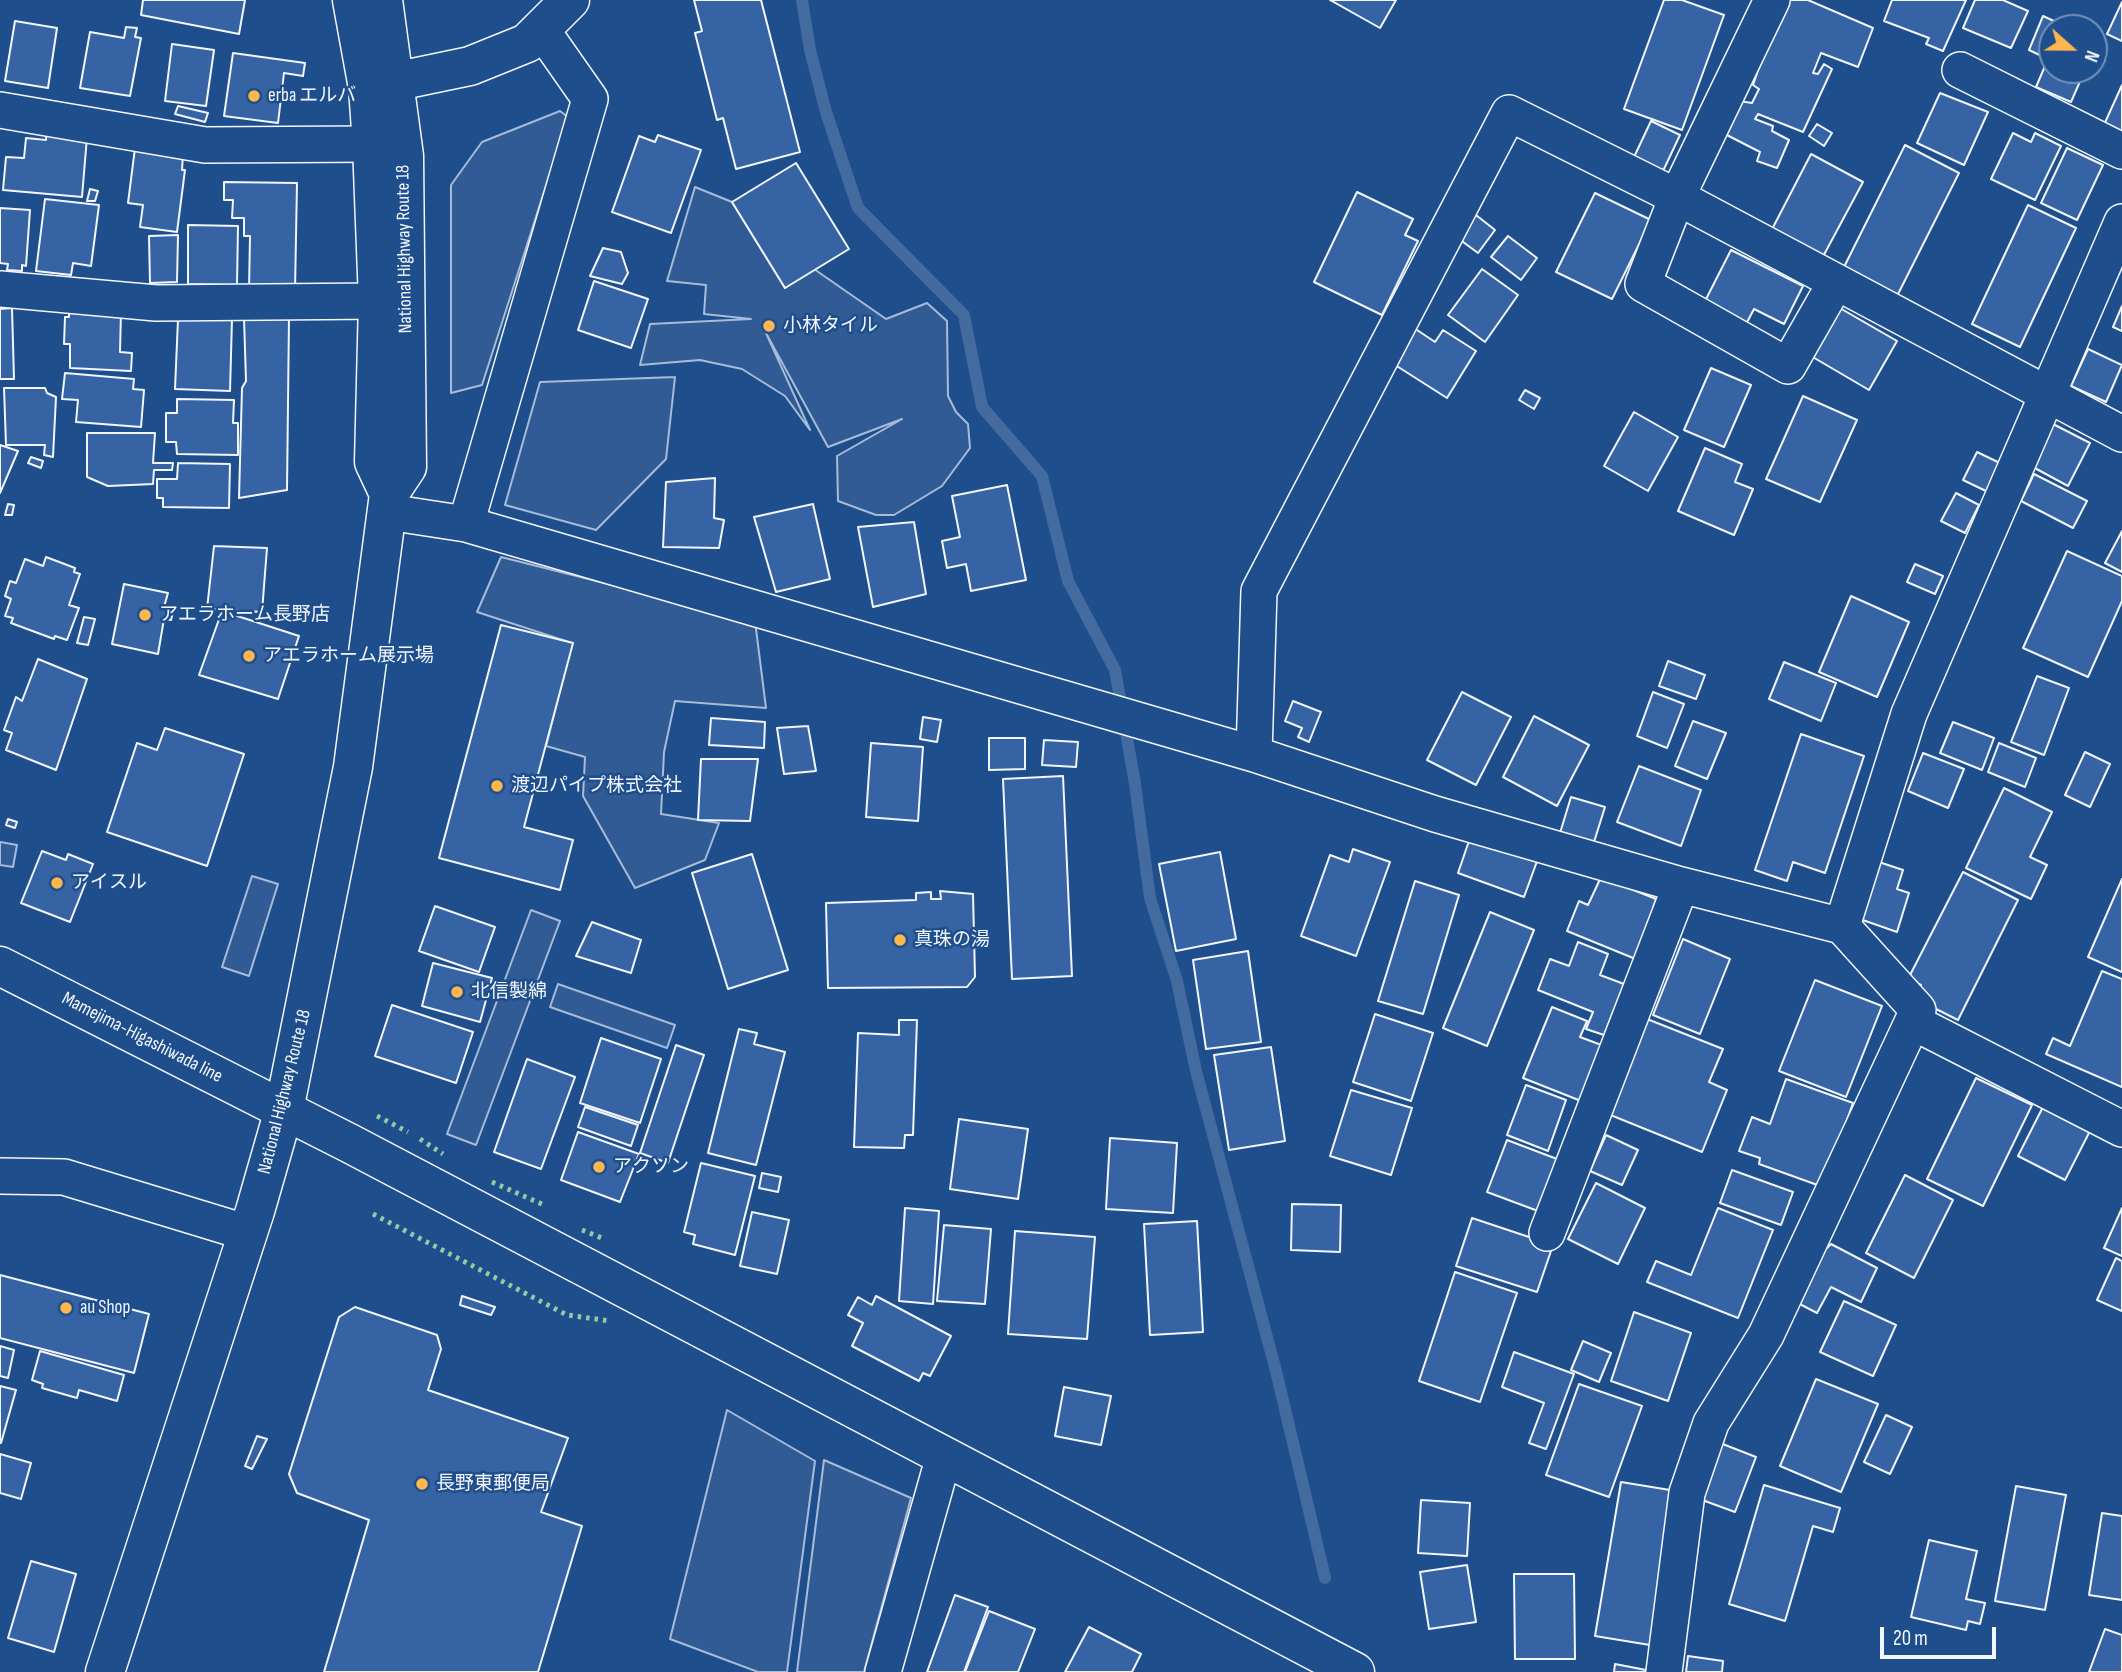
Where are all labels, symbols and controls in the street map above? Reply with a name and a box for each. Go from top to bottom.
north arrow [2038,14,2108,84]
text: N [2079,47,2104,65]
place label: erba エルバ [268,85,356,107]
marker: erba エルバ [246,88,262,104]
street label: National Highway Route 18 [392,164,418,334]
place label: 小林タイル [783,315,878,337]
marker: 小林タイル [761,318,777,334]
place label: アエラホーム長野店 [159,604,330,626]
marker: アエラホーム長野店 [137,607,153,623]
place label: アエラホーム展示場 [263,645,434,667]
marker: アエラホーム展示場 [241,648,257,664]
place label: 渡辺パイプ株式会社 [511,775,682,797]
marker: 渡辺パイプ株式会社 [489,778,505,794]
place label: アイスル [71,872,147,894]
marker: アイスル [49,875,65,891]
place label: 真珠の湯 [914,929,990,951]
marker: 真珠の湯 [892,932,908,948]
place label: 北信製綿 [471,981,547,1003]
marker: 北信製綿 [449,984,465,1000]
street label: Mamejima-Higashiwada line [58,988,226,1088]
street label: National Highway Route 18 [254,1007,316,1177]
place label: アクソン [613,1156,689,1178]
marker: アクソン [591,1159,607,1175]
place label: au Shop [80,1297,130,1319]
marker: au Shop [58,1300,74,1316]
place label: 長野東郵便局 [436,1473,550,1495]
marker: 長野東郵便局 [414,1476,430,1492]
scale bar [1884,1612,2000,1656]
text: 20 m [1893,1626,1928,1651]

